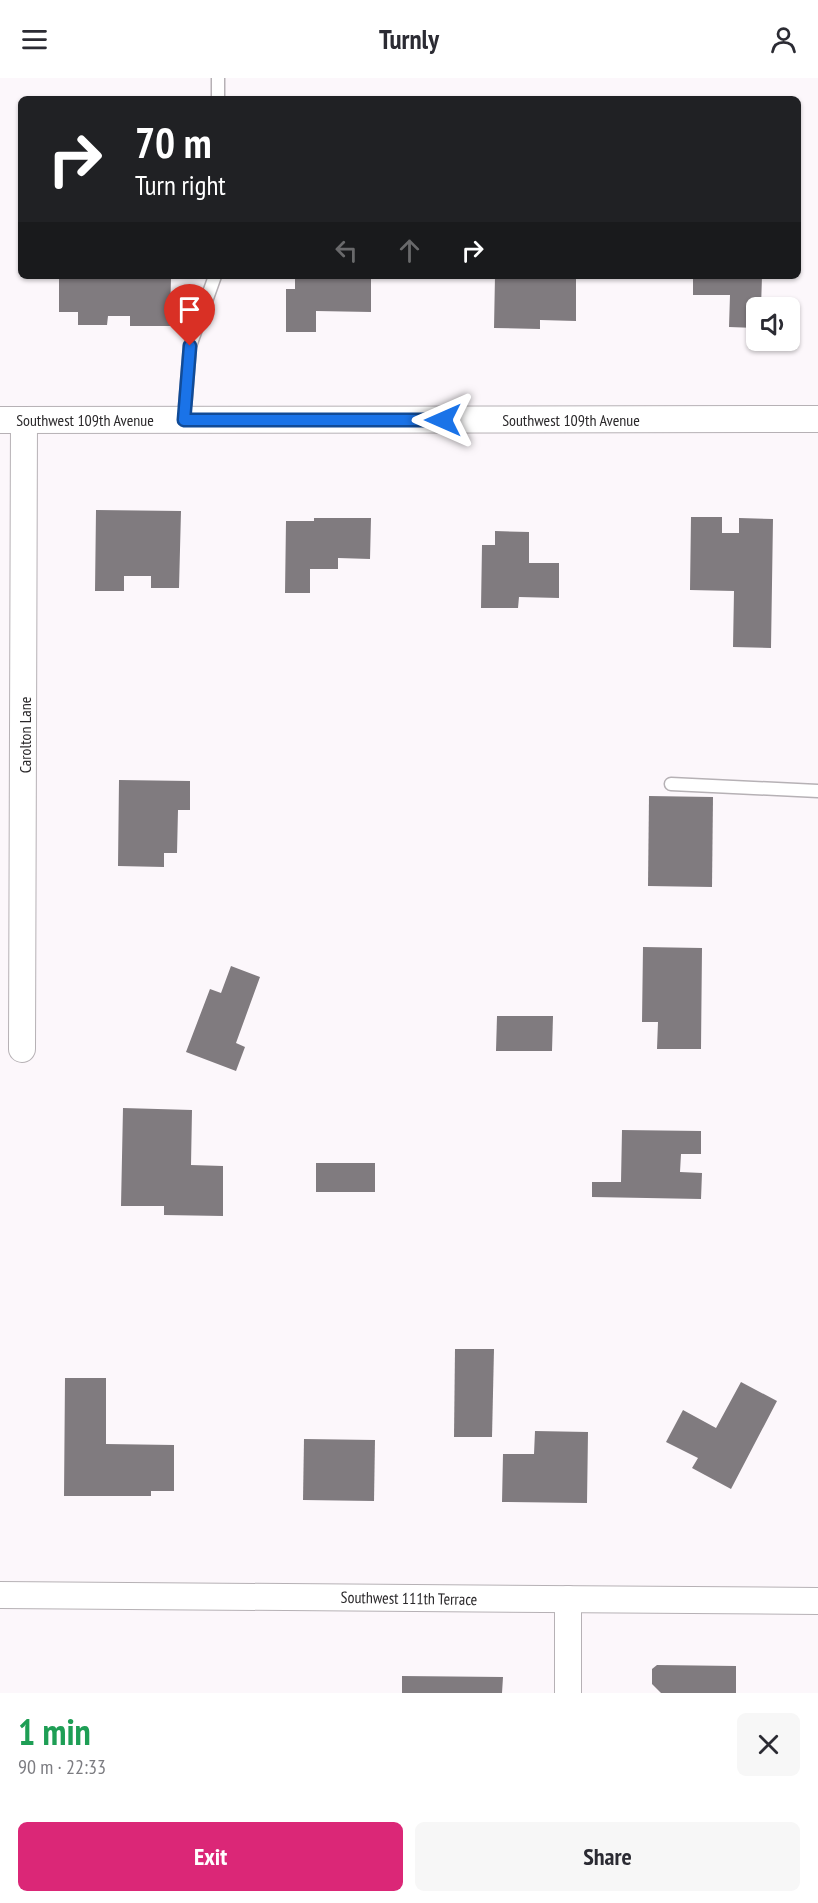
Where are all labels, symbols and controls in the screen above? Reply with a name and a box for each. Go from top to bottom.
text: Turnly [379,22,439,56]
icon: menu [18,23,51,56]
icon: person [767,23,800,56]
text: 70 m [135,115,212,170]
icon: right [36,120,114,198]
text: Turn right [135,168,226,202]
icon: left [330,234,363,267]
icon: ahead [393,234,426,267]
icon: right [456,234,489,267]
pin [164,284,215,346]
icon: arrive [173,293,206,326]
map controls [746,297,800,351]
button: sound [746,297,800,351]
position arrow [411,388,475,452]
street label: Southwest 109th Avenue [16,410,154,430]
street label: Southwest 109th Avenue [502,410,640,430]
street label: Carolton Lane [15,697,35,773]
street label: Southwest 111th Terrace [341,1587,477,1609]
text: 1 min [18,1708,91,1755]
button: close [737,1713,800,1776]
text: 90 m · 22:33 [18,1754,106,1780]
button: Exit [18,1822,403,1891]
button: Share [415,1822,800,1891]

